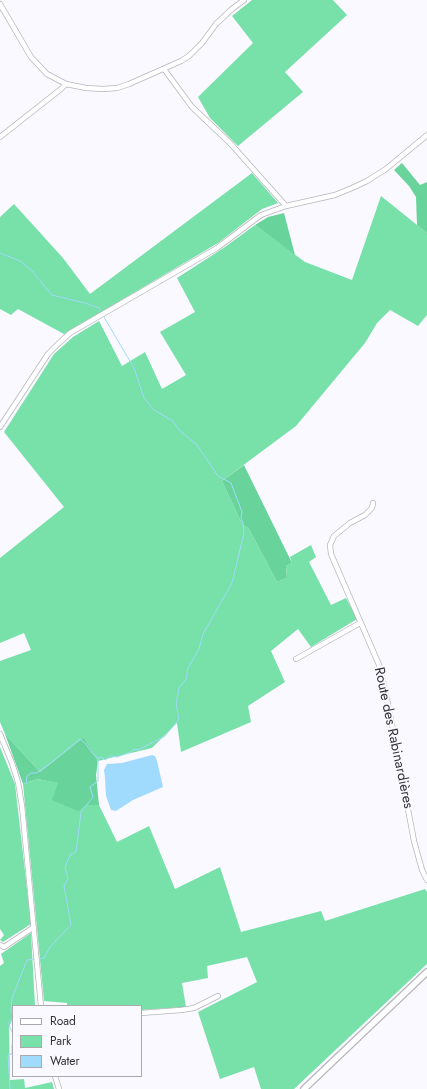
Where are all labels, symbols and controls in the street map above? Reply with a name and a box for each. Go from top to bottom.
street label: Route des Rabinardières [370,666,416,810]
legend [12,1005,142,1077]
text: Road [50,1012,76,1030]
text: Park [50,1032,71,1050]
text: Water [50,1052,80,1070]

